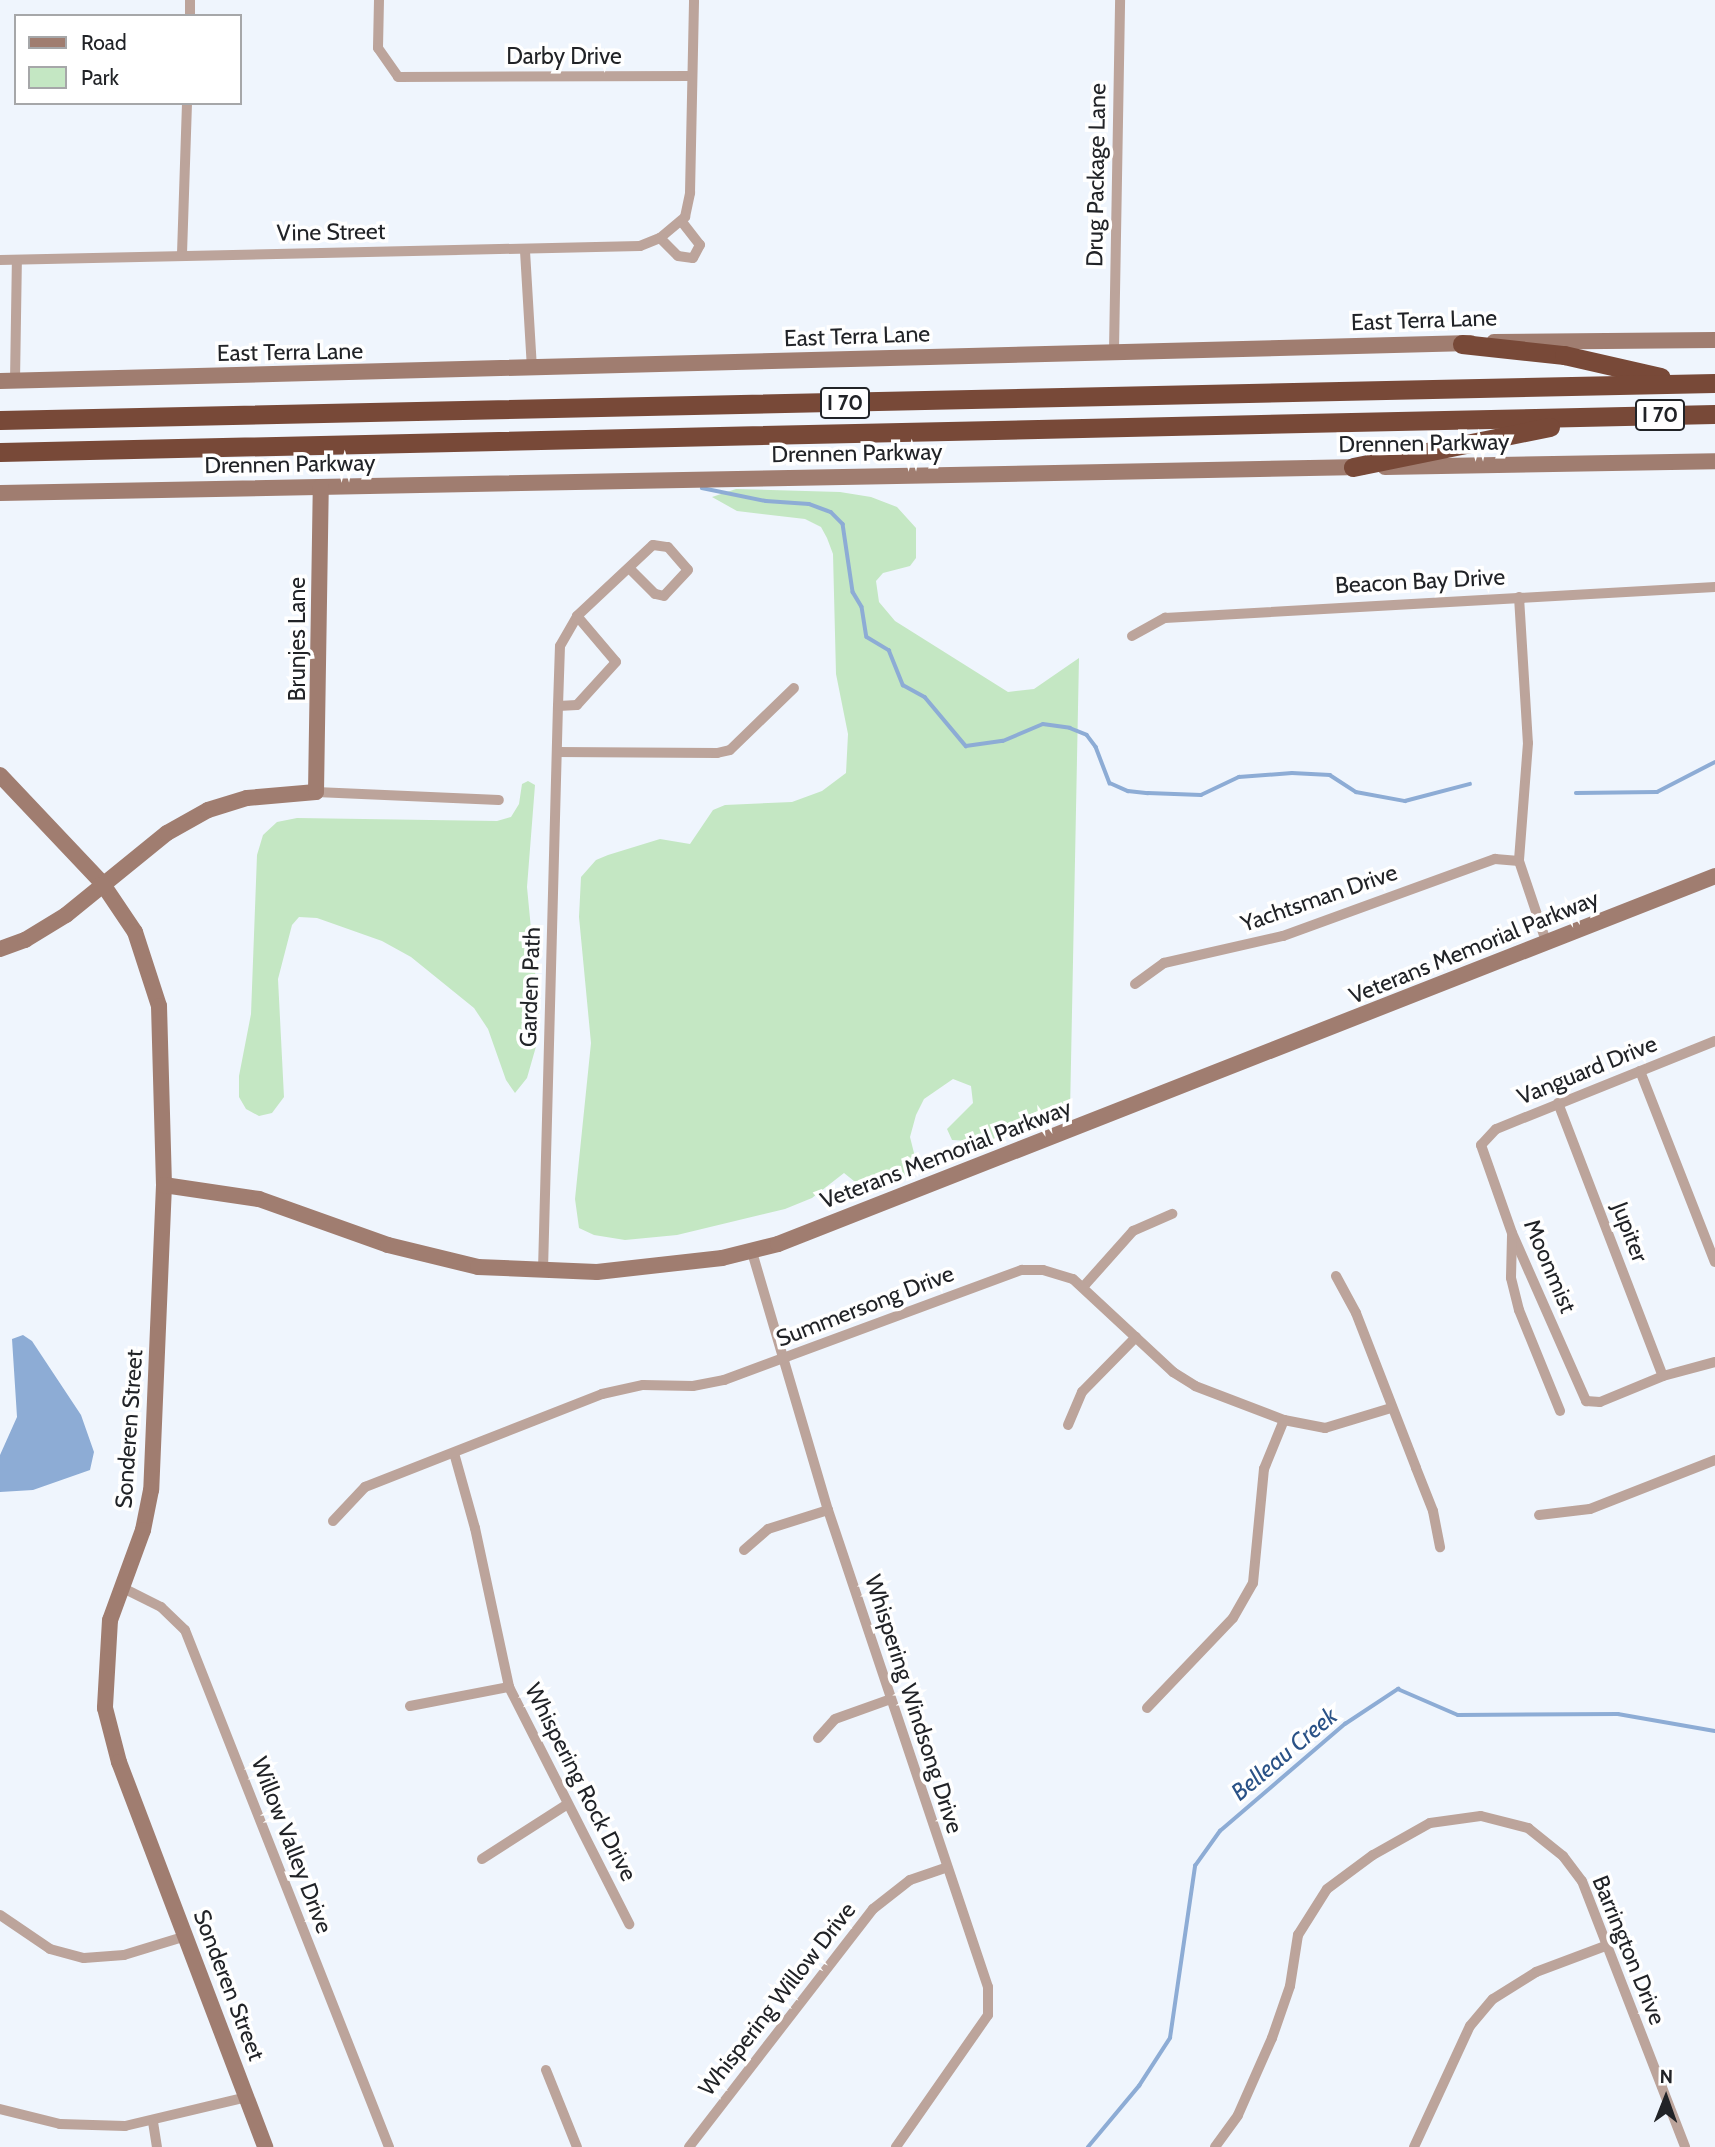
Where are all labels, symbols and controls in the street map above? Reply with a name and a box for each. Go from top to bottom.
legend [14,14,242,105]
text: Road [81,30,127,55]
street label: Darby Drive [506,42,622,70]
text: Park [81,65,119,90]
street label: Drug Package Lane [1081,83,1111,267]
street label: Vine Street [276,217,386,247]
street label: East Terra Lane [1350,304,1498,336]
street label: East Terra Lane [783,320,931,352]
street label: East Terra Lane [217,337,363,367]
road number: I 70 [819,386,871,420]
road number: I 70 [1634,398,1686,432]
street label: Drennen Parkway [1338,428,1510,458]
street label: Drennen Parkway [771,438,943,468]
street label: Drennen Parkway [204,449,376,479]
street label: Beacon Bay Drive [1334,563,1506,599]
street label: Brunjes Lane [283,577,311,701]
street label: Yachtsman Drive [1237,858,1401,938]
street label: Veterans Memorial Parkway [1345,884,1603,1010]
street label: Garden Path [514,927,546,1047]
street label: Vanguard Drive [1513,1029,1661,1111]
street label: Veterans Memorial Parkway [817,1093,1075,1215]
street label: Jupiter [1606,1198,1654,1266]
street label: Moonmist [1518,1215,1582,1317]
street label: Summersong Drive [772,1259,958,1353]
street label: Sonderen Street [110,1349,148,1509]
street label: Whispering Windsong Drive [859,1571,969,1837]
street label: Whispering Rock Drive [519,1678,643,1886]
water label: Belleau Creek [1225,1701,1343,1807]
street label: Willow Valley Drive [246,1753,338,1937]
street label: Barrington Drive [1587,1871,1671,2029]
street label: Whispering Willow Drive [693,1897,861,2101]
street label: Sonderen Street [188,1906,270,2064]
north arrow [1631,2063,1701,2133]
text: N [1659,2065,1673,2088]

